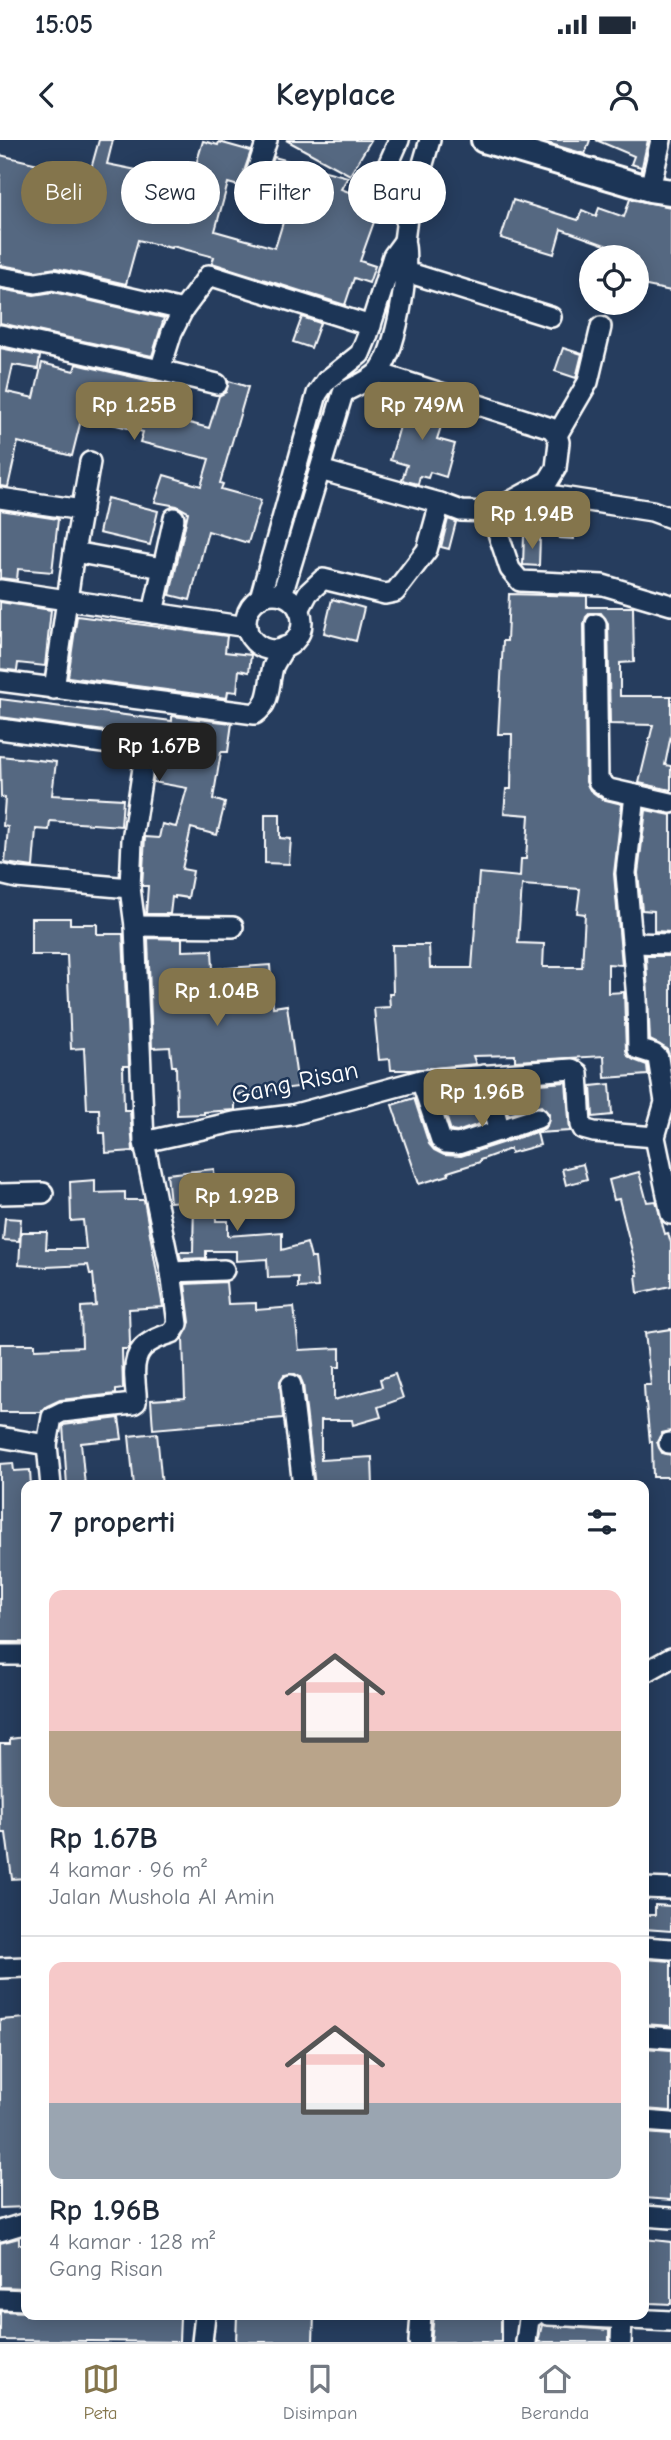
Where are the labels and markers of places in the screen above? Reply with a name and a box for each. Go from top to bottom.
pin: Rp 1.25B [62,383,206,442]
pin: Rp 749M [357,383,487,442]
pin: Rp 1.94B [460,492,604,551]
pin: Rp 1.67B [87,724,231,783]
pin: Rp 1.04B [145,968,289,1028]
pin: Rp 1.96B [410,1070,554,1129]
pin: Rp 1.92B [165,1174,309,1233]

